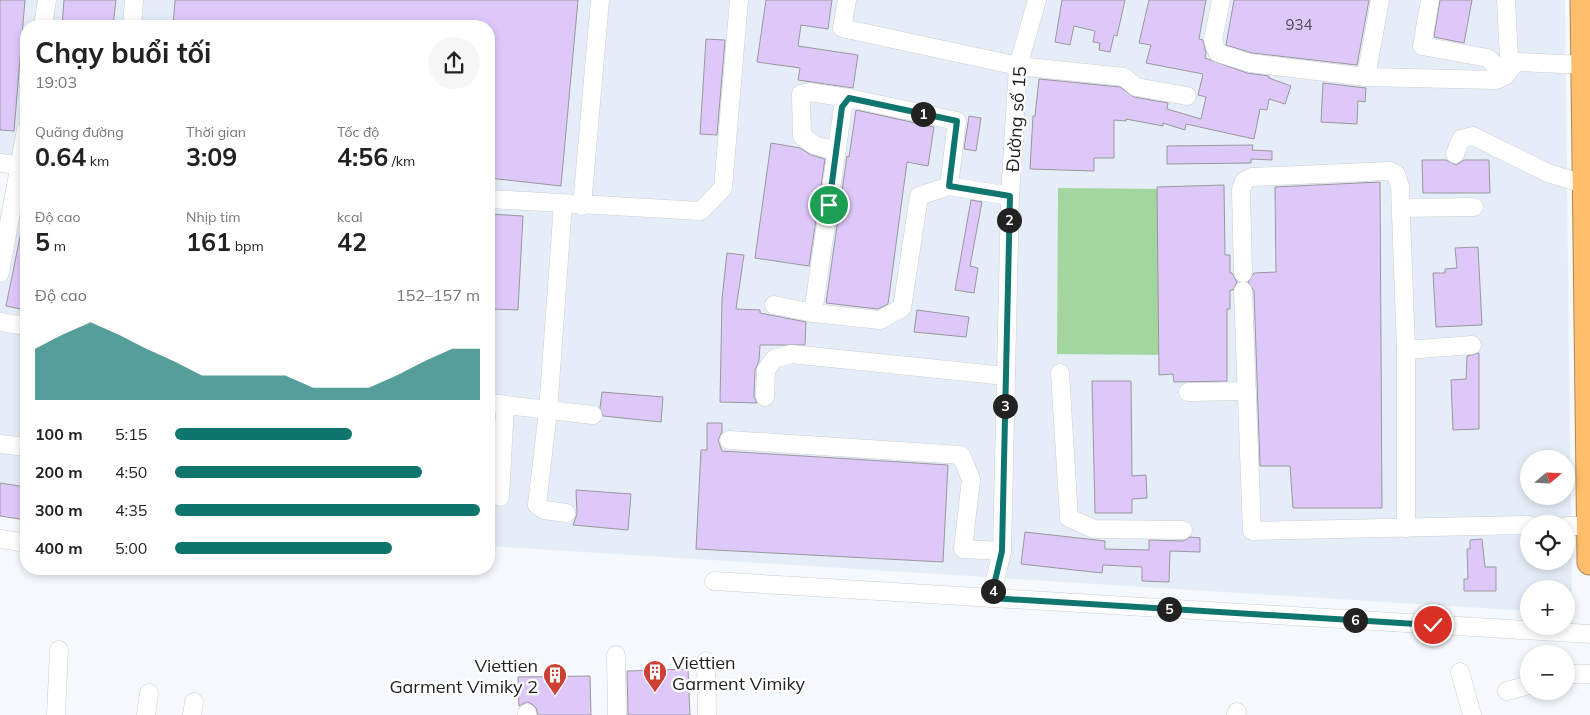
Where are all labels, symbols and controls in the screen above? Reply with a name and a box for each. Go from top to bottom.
house number: 934 [1285,15,1313,34]
text: Chạy buổi tối [35,35,211,70]
button: share [428,37,480,89]
street label: Đường số 15 [1001,65,1031,173]
text: 19:03 [35,72,77,92]
pin: 1 [910,102,936,126]
text: 1 [919,105,928,123]
text: Quãng đường [35,123,124,141]
text: Thời gian [186,123,246,141]
text: Tốc độ [337,123,379,141]
text: 0.64 [35,141,86,172]
text: 3:09 [186,141,237,172]
text: 4:56 [337,141,388,172]
text: km [86,152,109,170]
text: /km [388,152,415,170]
pin [808,184,850,226]
icon: arrive [815,191,843,219]
text: Độ cao [35,208,80,226]
text: Nhịp tim [186,208,241,226]
text: kcal [337,208,363,226]
pin: 2 [996,208,1022,232]
text: 2 [1005,211,1014,229]
text: 5 [35,226,50,257]
text: 161 [186,226,231,257]
text: 42 [337,226,367,257]
text: m [50,237,66,255]
text: bpm [231,237,264,255]
text: Độ cao [35,285,87,305]
text: 152–157 m [396,285,480,305]
pin: 3 [992,394,1018,418]
text: 3 [1001,397,1010,415]
text: 100 m [35,424,83,444]
text: 5:15 [115,424,147,444]
north arrow [1520,450,1575,505]
map controls [1520,450,1575,700]
text: 200 m [35,462,83,482]
text: 4:50 [115,462,147,482]
text: 300 m [35,500,83,520]
text: 4:35 [115,500,147,520]
button: locate [1520,515,1575,570]
text: 400 m [35,538,83,558]
text: 5:00 [115,538,147,558]
pin: 4 [980,578,1006,604]
button: + [1520,580,1575,635]
text: 4 [989,582,998,600]
pin: 5 [1156,596,1182,622]
text: 5 [1165,600,1174,618]
pin [1412,604,1454,646]
pin: 6 [1342,608,1368,632]
text: 6 [1351,611,1360,629]
icon: check [1419,611,1447,639]
button: − [1520,645,1575,700]
place label: Viettien Garment Vimiky [672,651,806,695]
place label: Viettien Garment Vimiky 2 [389,654,538,698]
building icon: Viettien Garment Vimiky [642,659,668,693]
building icon: Viettien Garment Vimiky 2 [542,662,568,696]

